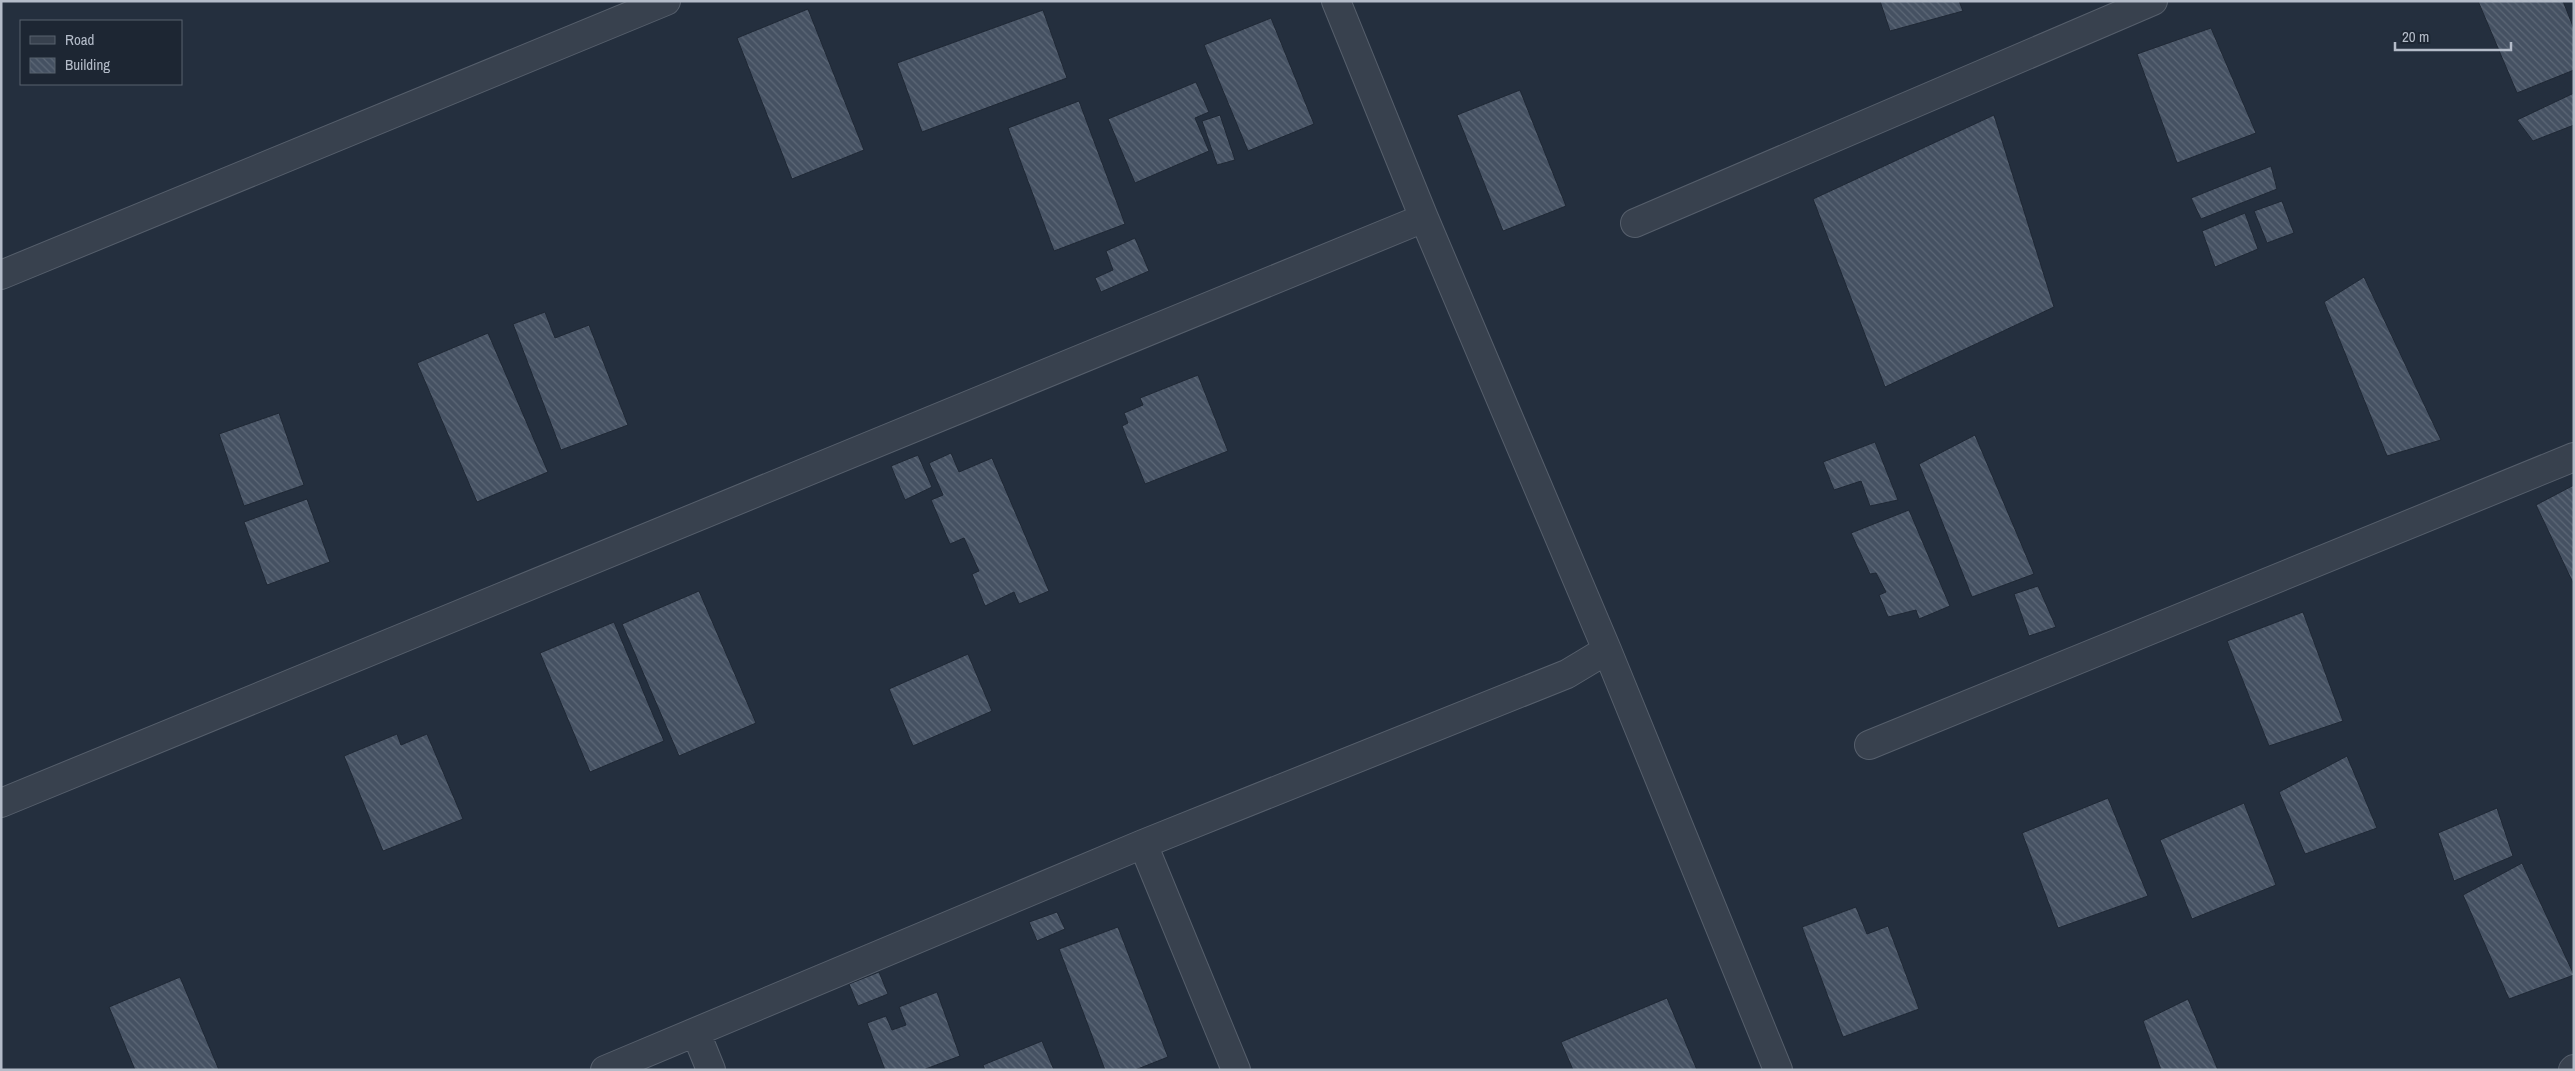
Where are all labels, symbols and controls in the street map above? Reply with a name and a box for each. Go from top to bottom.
legend [20,20,182,85]
scale bar [2395,20,2511,52]
text: 20 m [2402,26,2429,47]
text: Road [65,29,94,50]
text: Building [65,54,110,75]

